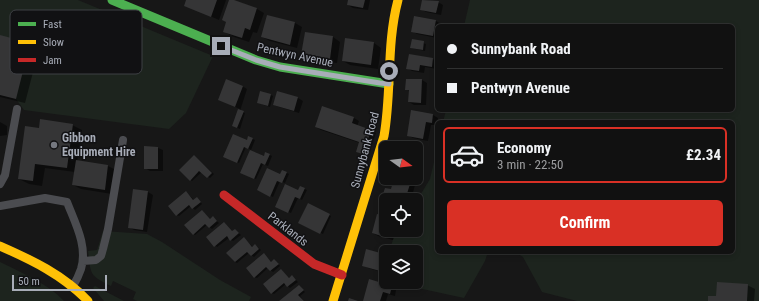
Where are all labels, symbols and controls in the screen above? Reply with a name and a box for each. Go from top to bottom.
legend [10,10,142,74]
text: Fast [43,18,62,31]
text: Slow [43,36,64,49]
route end [212,37,230,55]
street label: Pentwyn Avenue [256,40,335,70]
text: Sunnybank Road [471,40,571,58]
text: Jam [43,54,62,67]
route start [380,62,398,80]
text: Pentwyn Avenue [471,79,570,97]
street label: Sunnybank Road [348,110,382,190]
place label: Gibbon Equipment Hire [62,131,136,159]
icon: car [449,137,485,173]
text: Economy [497,139,551,157]
marker: Gibbon Equipment Hire [49,140,59,150]
north arrow [379,141,423,185]
map controls [379,141,423,289]
text: £2.34 [686,146,721,164]
text: 3 min · 22:50 [497,157,563,172]
button: locate [379,193,423,237]
button: Confirm [447,200,723,246]
street label: Parklands [265,209,311,249]
button: layers [379,245,423,289]
scale bar [12,273,107,292]
text: 50 m [18,275,40,288]

